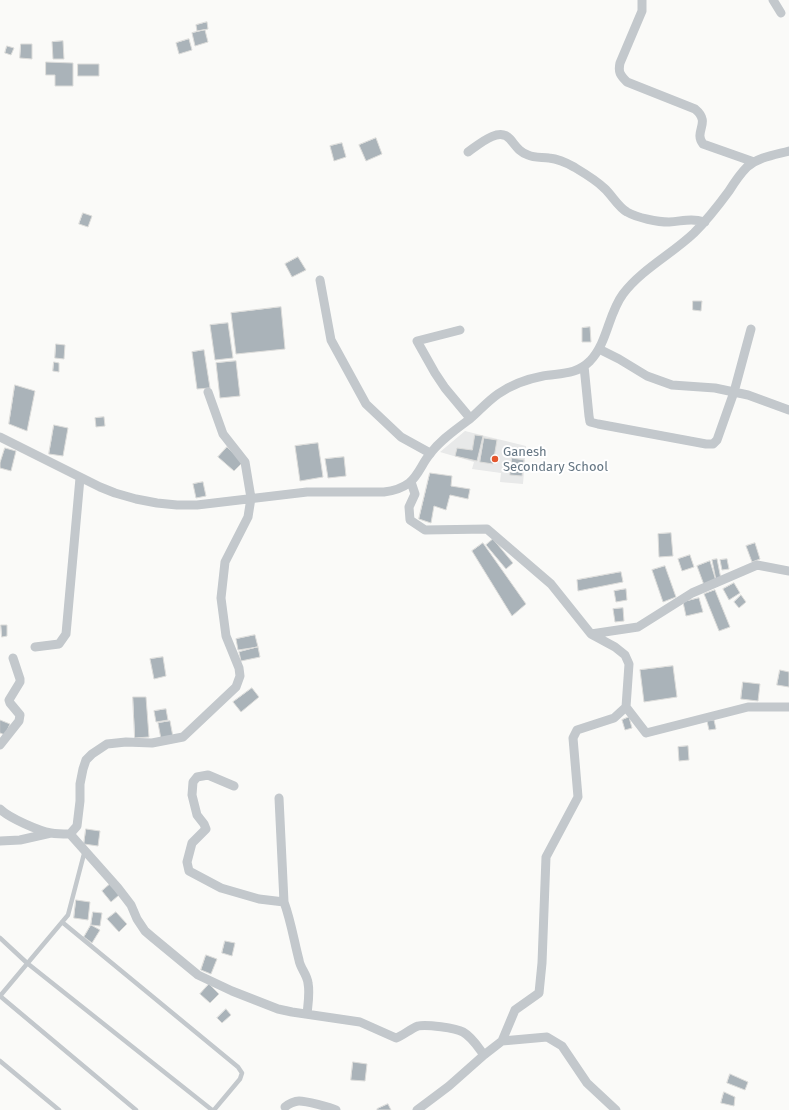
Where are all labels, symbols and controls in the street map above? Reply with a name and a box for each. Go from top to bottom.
place label: Ganesh Secondary School [503,444,608,475]
marker: Ganesh Secondary School [490,454,500,464]

